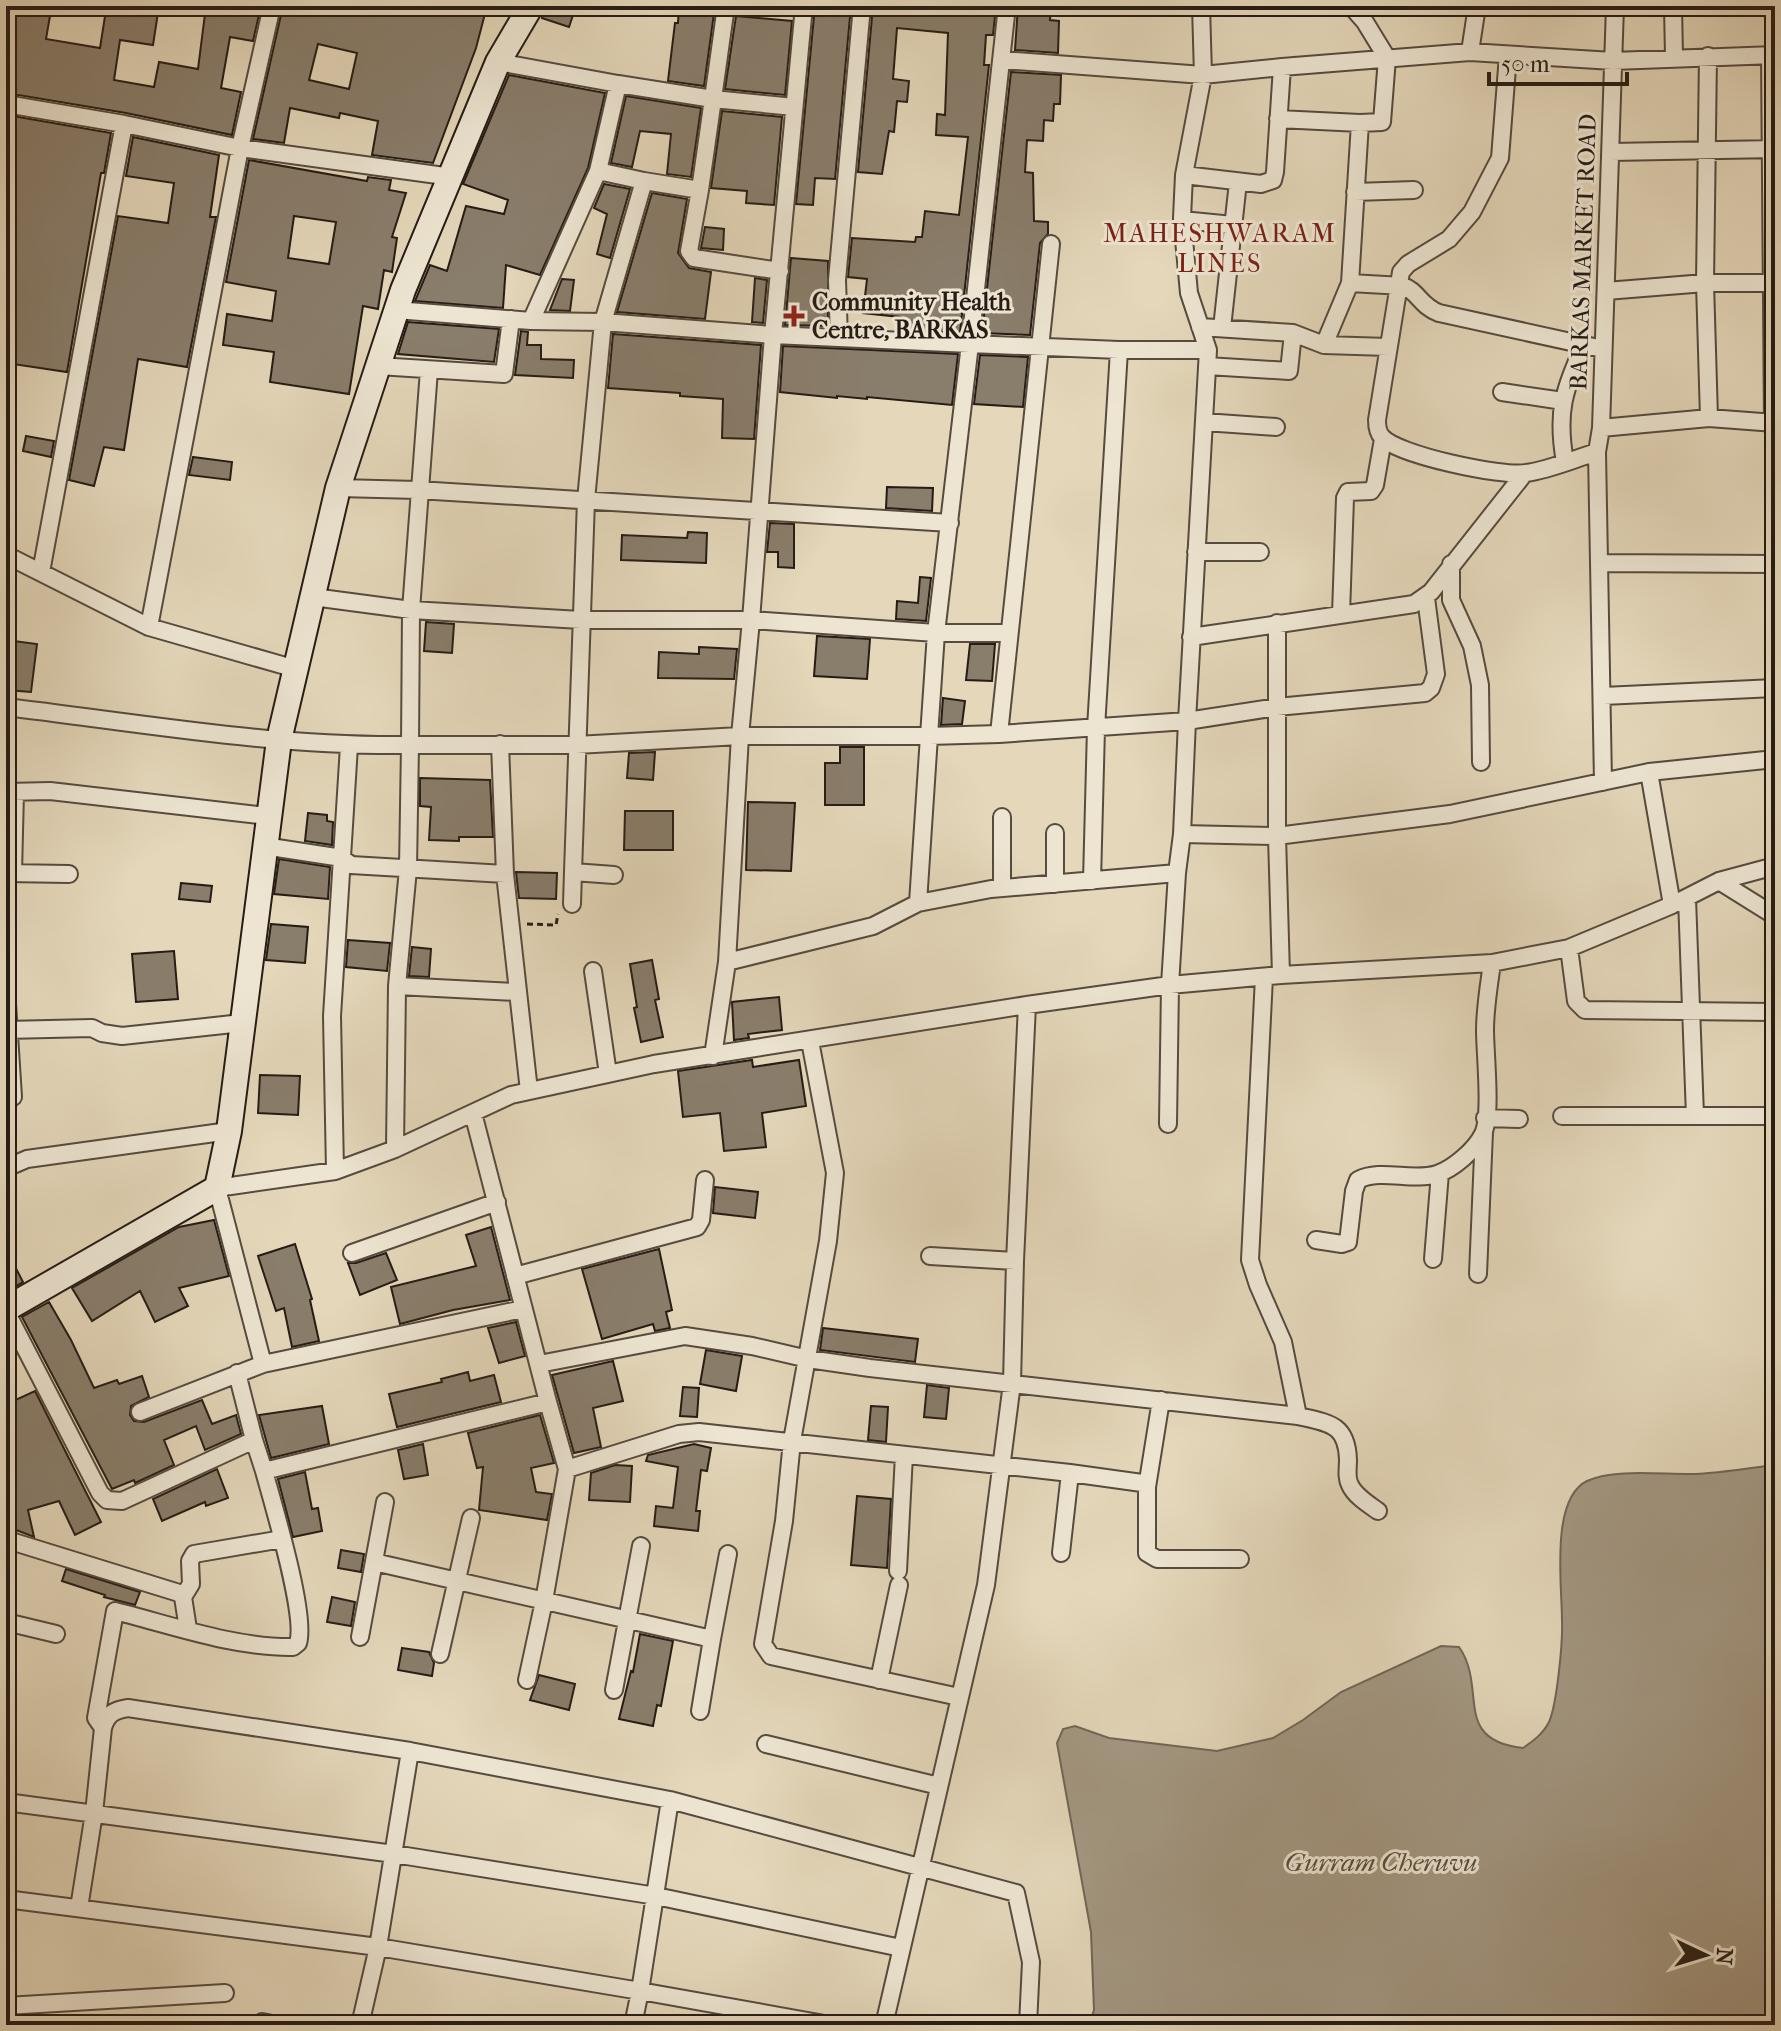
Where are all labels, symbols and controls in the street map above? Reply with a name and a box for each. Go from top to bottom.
scale bar [1489,36,1627,86]
text: 50 m [1501,50,1550,78]
street label: BARKAS MARKET ROAD [1564,113,1602,391]
district label: MAHESHWARAM LINES [1103,218,1337,279]
place label: Community Health Centre, BARKAS [812,288,1012,344]
marker: Community Health Centre, BARKAS [783,305,805,327]
water label: Gurram Cheruvu [1285,1847,1477,1878]
north arrow [1665,1915,1745,1995]
text: N [1710,1947,1738,1966]

